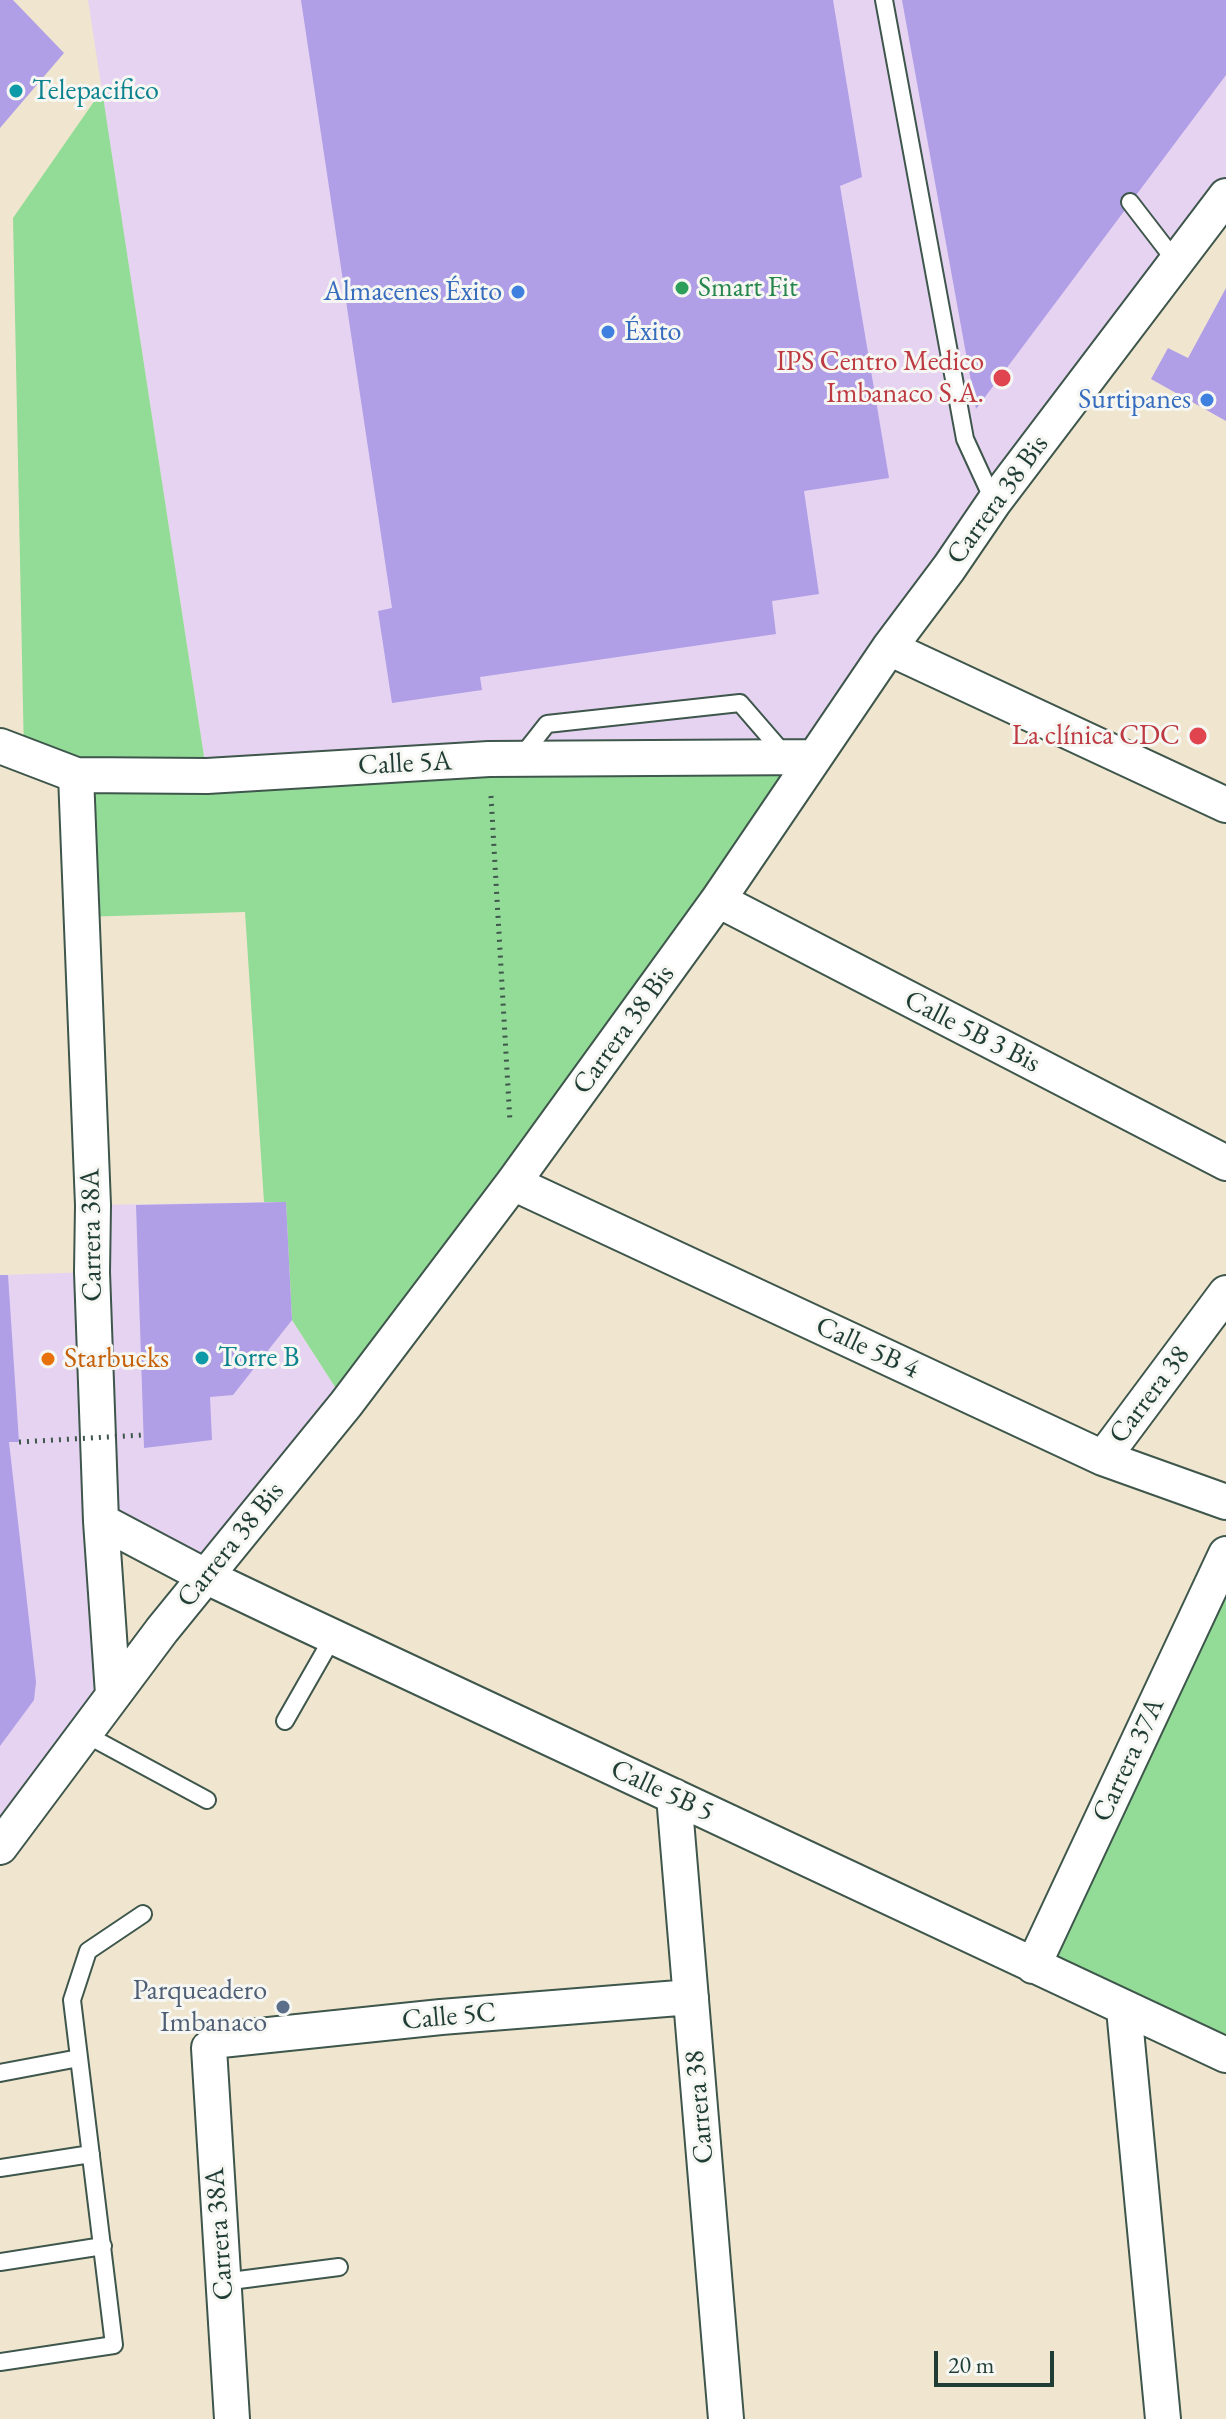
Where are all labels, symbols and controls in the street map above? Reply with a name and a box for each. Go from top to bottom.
place label: Telepacifico [32,74,159,108]
marker: Telepacifico [7,82,25,100]
place label: Smart Fit [698,271,798,305]
place label: Almacenes Éxito [324,275,502,309]
marker: Smart Fit [673,279,691,297]
marker: Almacenes Éxito [509,283,527,301]
place label: Éxito [624,315,681,349]
marker: Éxito [599,323,617,341]
place label: IPS Centro Medico Imbanaco S.A. [776,345,984,411]
marker: IPS Centro Medico Imbanaco S.A. [991,367,1013,389]
place label: Surtipanes [1078,383,1191,417]
marker: Surtipanes [1198,391,1216,409]
street label: Carrera 38 Bis [940,429,1056,571]
place label: La clínica CDC [1012,719,1180,753]
marker: La clínica CDC [1187,725,1209,747]
street label: Calle 5A [357,745,453,783]
street label: Carrera 38 Bis [566,959,682,1101]
street label: Calle 5B 3 Bis [898,983,1046,1081]
street label: Carrera 38A [74,1168,110,1302]
street label: Calle 5B 4 [810,1310,924,1386]
street label: Carrera 38 [1102,1339,1198,1451]
place label: Torre B [218,1341,299,1375]
place label: Starbucks [64,1342,169,1376]
marker: Torre B [193,1349,211,1367]
marker: Starbucks [39,1350,57,1368]
street label: Carrera 38 Bis [170,1476,292,1614]
street label: Carrera 37A [1086,1693,1172,1827]
street label: Calle 5B 5 [605,1753,719,1829]
place label: Parqueadero Imbanaco [133,1974,267,2040]
street label: Calle 5C [401,1996,497,2038]
marker: Parqueadero Imbanaco [274,1998,292,2016]
street label: Carrera 38 [678,2049,722,2165]
street label: Carrera 38A [199,2166,241,2302]
scale bar [938,2335,1058,2385]
text: 20 m [948,2349,995,2380]

